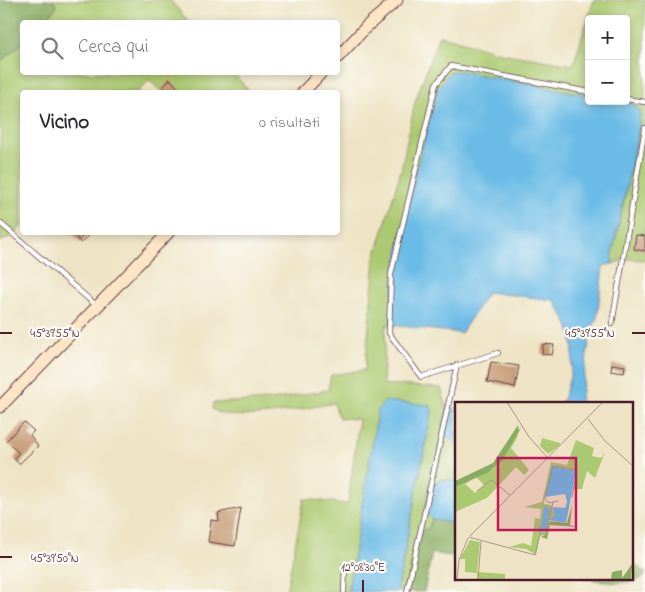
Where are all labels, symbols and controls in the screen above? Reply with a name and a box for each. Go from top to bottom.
map controls [585,15,630,105]
button: + [585,15,630,60]
search box [20,20,340,75]
icon: search [38,34,66,62]
text: Cerca qui [78,34,148,61]
button: − [585,60,630,105]
text: Vicino [40,108,89,138]
text: 0 risultati [259,111,320,135]
text: 45°39'55"N [30,325,80,343]
text: 45°39'55"N [565,325,615,343]
inset map [455,402,632,580]
text: 45°39'50"N [31,550,79,568]
text: 12°08'30"E [341,559,385,577]

